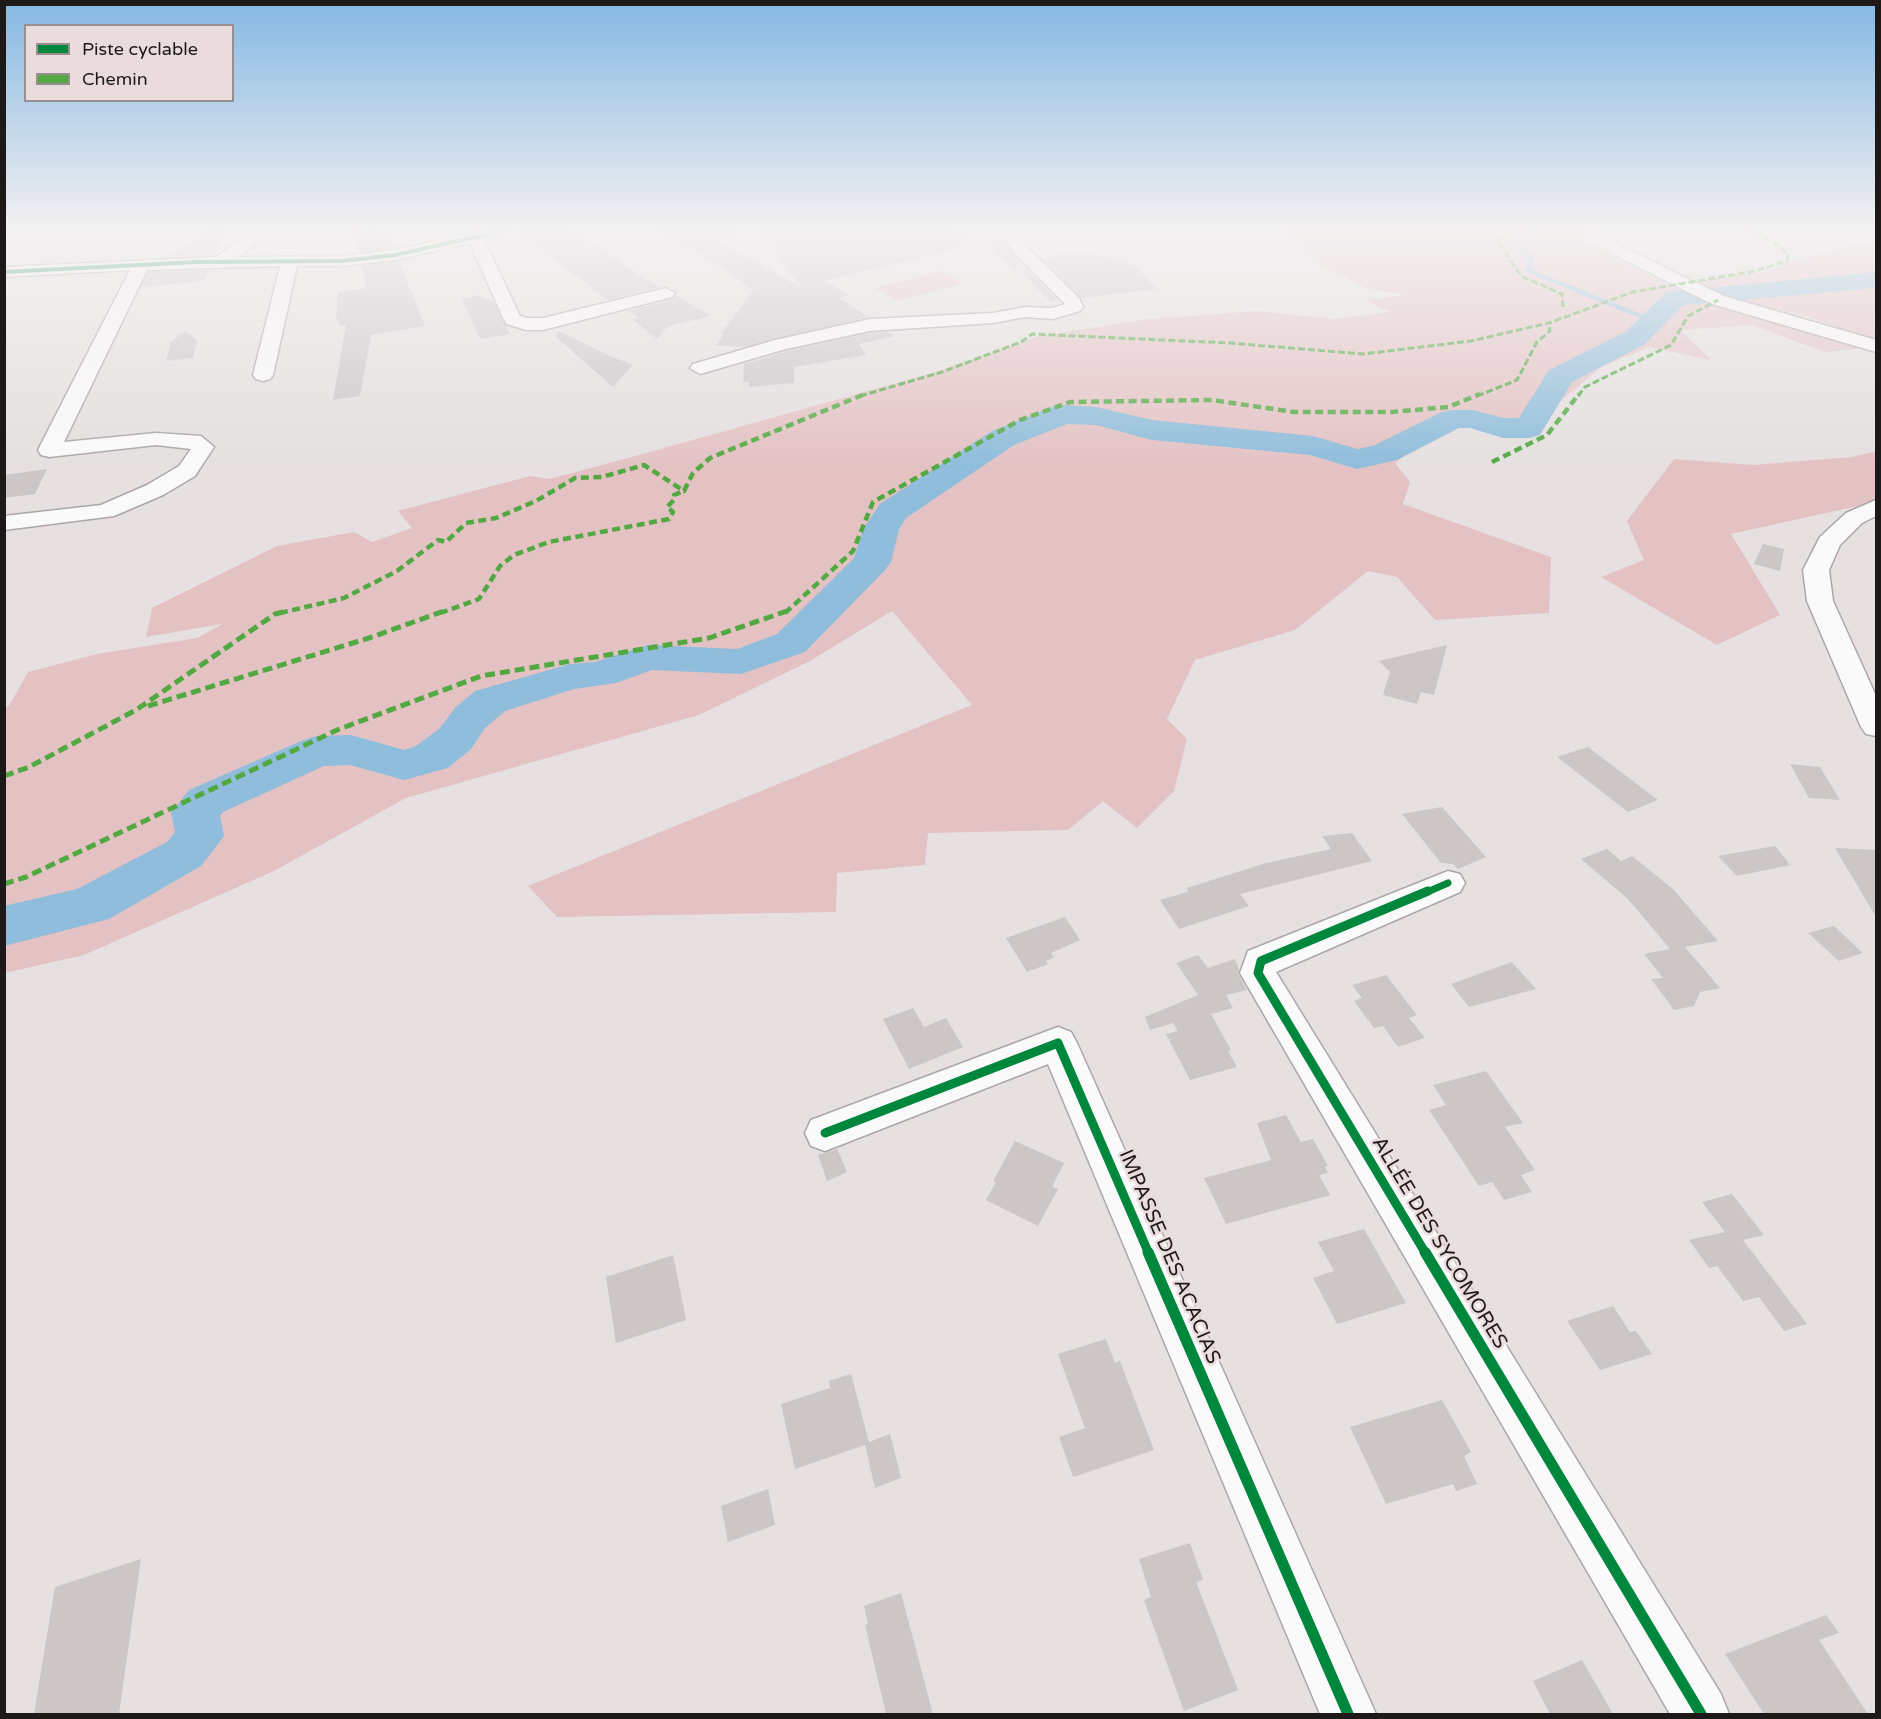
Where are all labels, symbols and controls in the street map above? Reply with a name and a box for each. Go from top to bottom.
legend [24,24,234,102]
text: Piste cyclable [82,38,198,60]
text: Chemin [82,68,148,90]
street label: ALLÉE DES SYCOMORES [1366,1133,1512,1353]
street label: IMPASSE DES ACACIAS [1113,1146,1225,1368]

